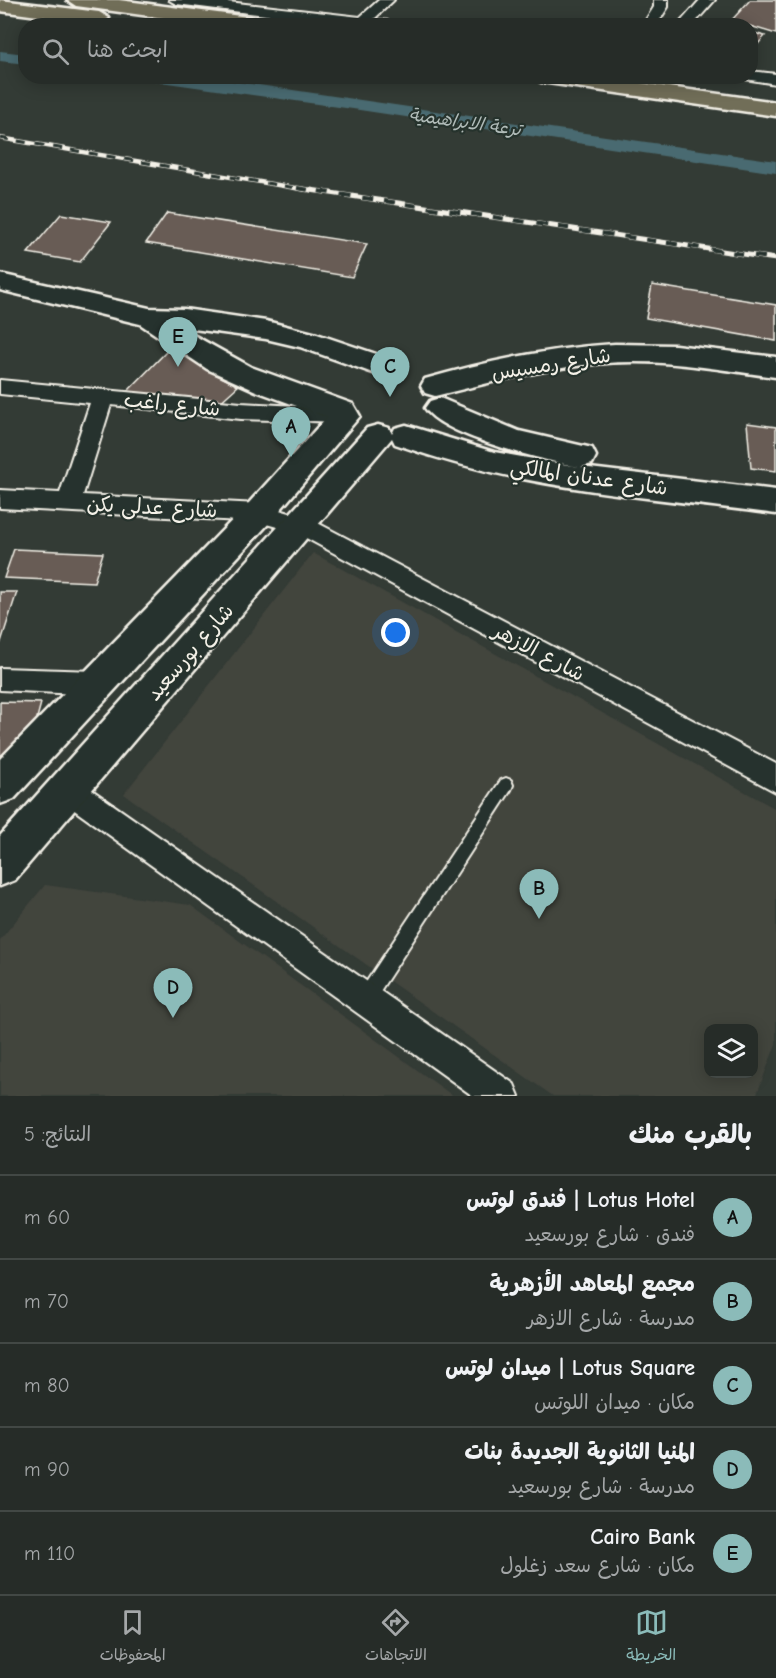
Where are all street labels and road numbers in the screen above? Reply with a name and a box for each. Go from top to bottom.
street label: شارع رمسيس [490,343,613,388]
street label: شارع راغب [122,387,221,424]
street label: شارع عدنان المالكي [508,454,669,507]
street label: شارع عدلى يكن [86,492,218,525]
street label: شارع بورسعيد [141,599,241,707]
street label: شارع الازهر [486,617,589,689]

